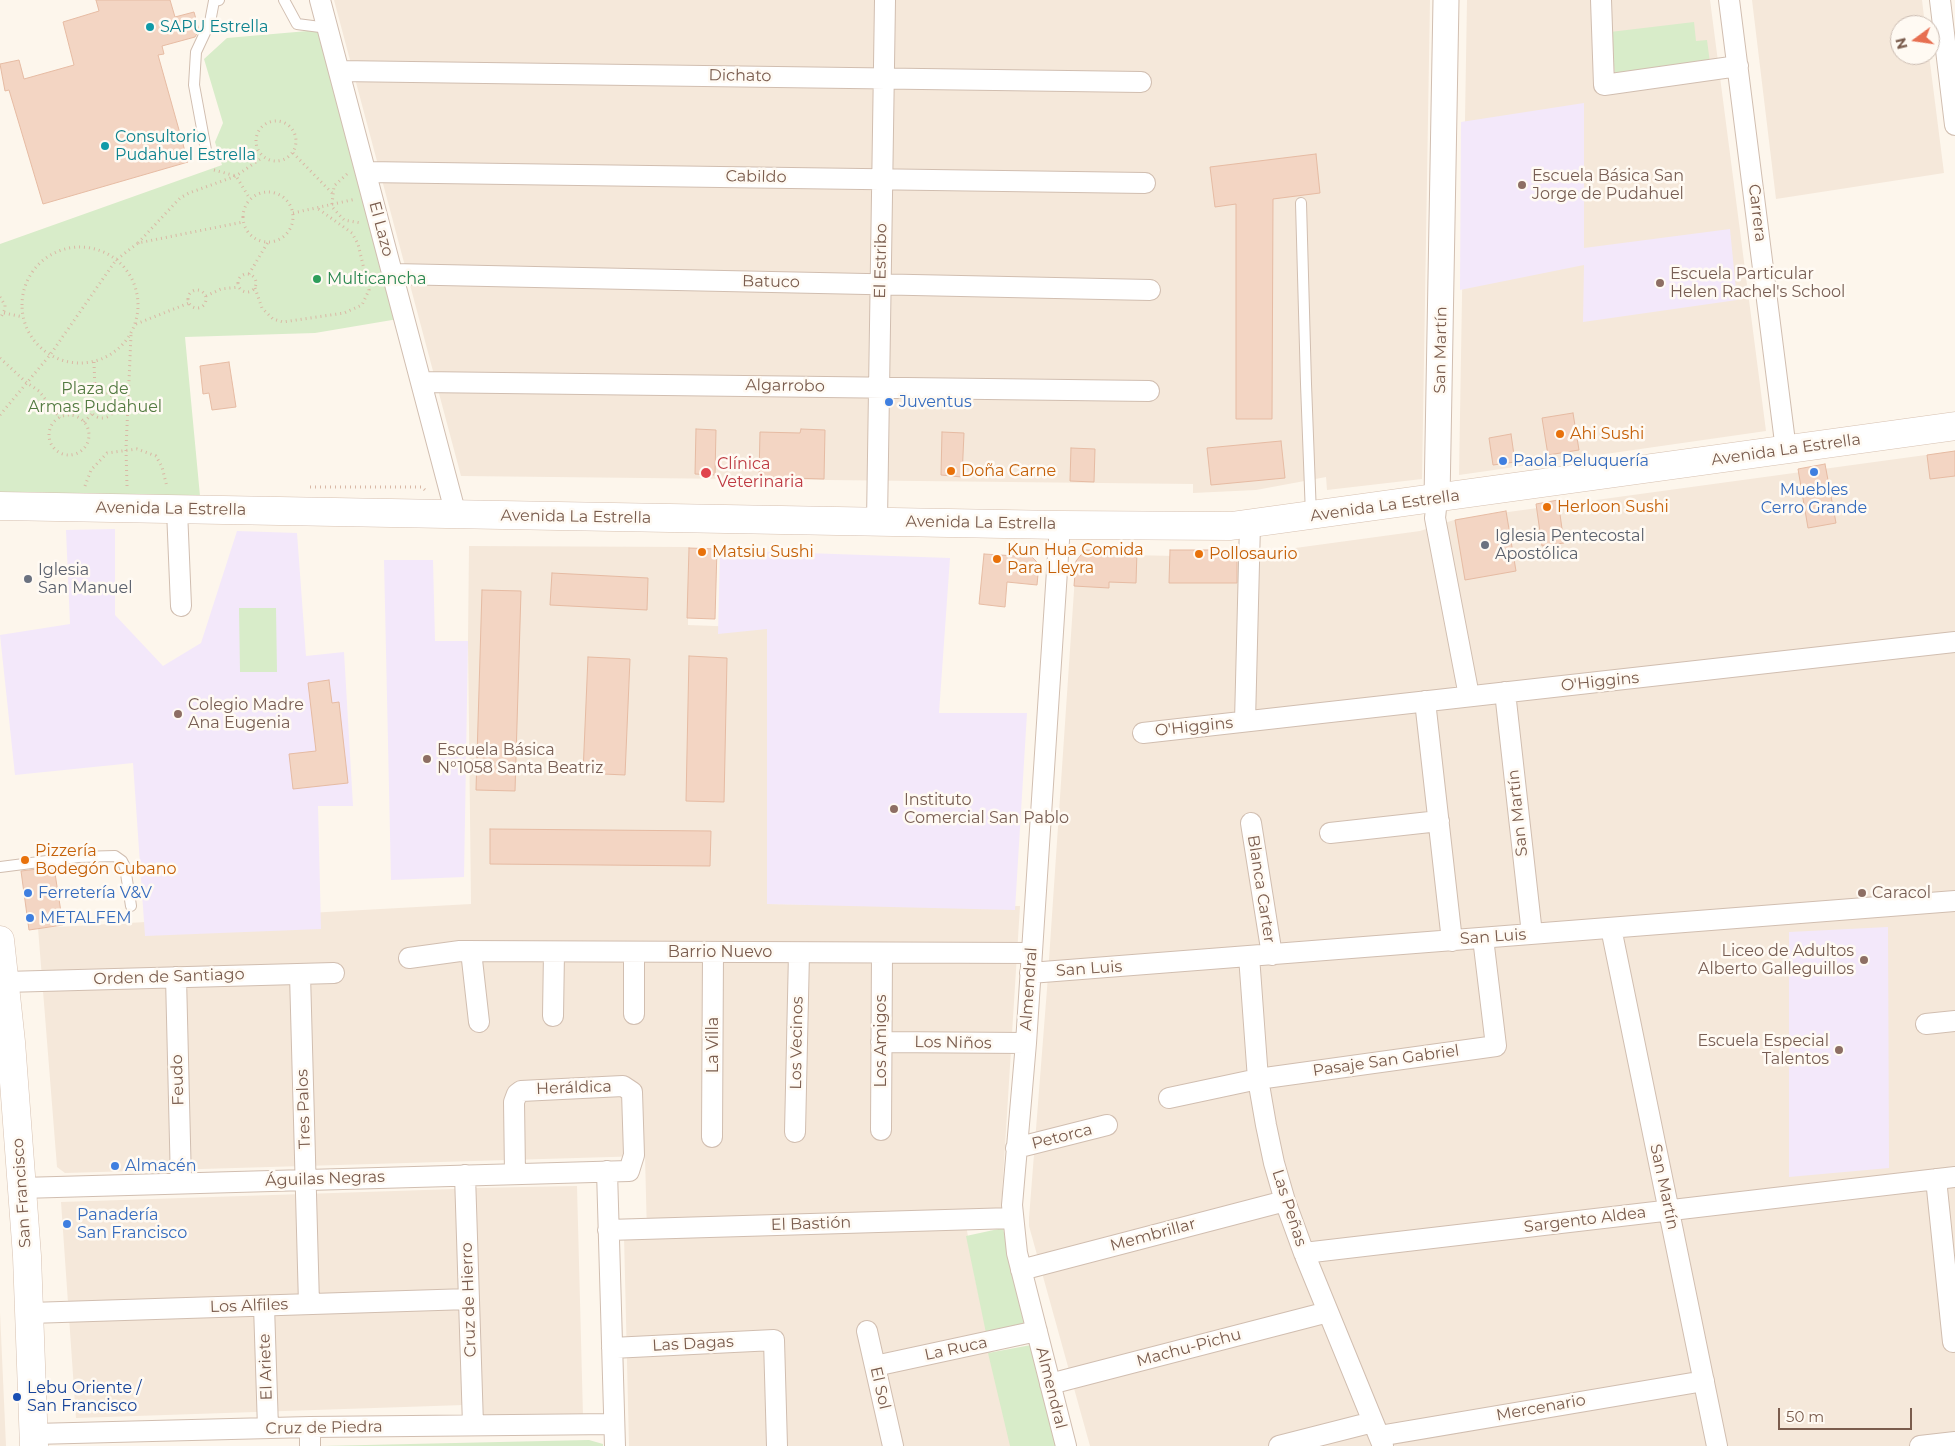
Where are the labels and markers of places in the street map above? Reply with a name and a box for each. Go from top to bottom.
place label: SAPU Estrella [160,17,268,37]
marker: SAPU Estrella [144,21,156,33]
place label: Consultorio Pudahuel Estrella [115,127,256,165]
marker: Consultorio Pudahuel Estrella [99,140,111,152]
place label: Escuela Básica San Jorge de Pudahuel [1532,166,1684,204]
marker: Escuela Básica San Jorge de Pudahuel [1516,179,1528,191]
place label: Escuela Particular Helen Rachel's School [1670,264,1845,302]
place label: Multicancha [327,269,426,289]
marker: Multicancha [311,273,323,285]
marker: Escuela Particular Helen Rachel's School [1654,277,1666,289]
place label: Juventus [899,392,972,412]
marker: Juventus [883,396,895,408]
place label: Ahi Sushi [1570,424,1644,444]
marker: Ahi Sushi [1554,428,1566,440]
place label: Paola Peluquería [1513,451,1649,471]
place label: Clínica Veterinaria [717,454,804,492]
marker: Paola Peluquería [1497,455,1509,467]
place label: Doña Carne [961,461,1056,481]
marker: Doña Carne [945,465,957,477]
marker: Clínica Veterinaria [699,466,713,480]
marker: Muebles Cerro Grande [1808,466,1820,478]
place label: Muebles Cerro Grande [1761,480,1867,518]
place label: Herloon Sushi [1557,497,1669,517]
marker: Herloon Sushi [1541,501,1553,513]
place label: Iglesia Pentecostal Apostólica [1495,526,1645,564]
marker: Iglesia Pentecostal Apostólica [1479,539,1491,551]
place label: Kun Hua Comida Para Lleyra [1007,540,1144,578]
place label: Matsiu Sushi [712,542,814,562]
place label: Pollosaurio [1209,544,1298,564]
marker: Matsiu Sushi [696,546,708,558]
marker: Pollosaurio [1193,548,1205,560]
marker: Kun Hua Comida Para Lleyra [991,553,1003,565]
place label: Iglesia San Manuel [38,560,133,598]
marker: Iglesia San Manuel [22,573,34,585]
place label: Colegio Madre Ana Eugenia [188,695,304,733]
marker: Colegio Madre Ana Eugenia [172,708,184,720]
place label: Escuela Básica N°1058 Santa Beatriz [437,740,603,778]
marker: Escuela Básica N°1058 Santa Beatriz [421,753,433,765]
place label: Instituto Comercial San Pablo [904,790,1069,828]
marker: Instituto Comercial San Pablo [888,803,900,815]
place label: Pizzería Bodegón Cubano [35,841,177,879]
marker: Pizzería Bodegón Cubano [19,854,31,866]
place label: Ferretería V&V [38,883,152,903]
place label: Caracol [1872,883,1931,903]
marker: Ferretería V&V [22,887,34,899]
marker: Caracol [1856,887,1868,899]
place label: METALFEM [40,908,132,928]
marker: METALFEM [24,912,36,924]
place label: Liceo de Adultos Alberto Galleguillos [1698,941,1854,979]
marker: Liceo de Adultos Alberto Galleguillos [1858,954,1870,966]
place label: Escuela Especial Talentos [1697,1031,1829,1069]
marker: Escuela Especial Talentos [1833,1044,1845,1056]
place label: Almacén [125,1156,197,1176]
marker: Almacén [109,1160,121,1172]
place label: Panadería San Francisco [77,1205,187,1243]
marker: Panadería San Francisco [61,1218,73,1230]
place label: Lebu Oriente / San Francisco [27,1378,142,1416]
marker: Lebu Oriente / San Francisco [11,1391,23,1403]

